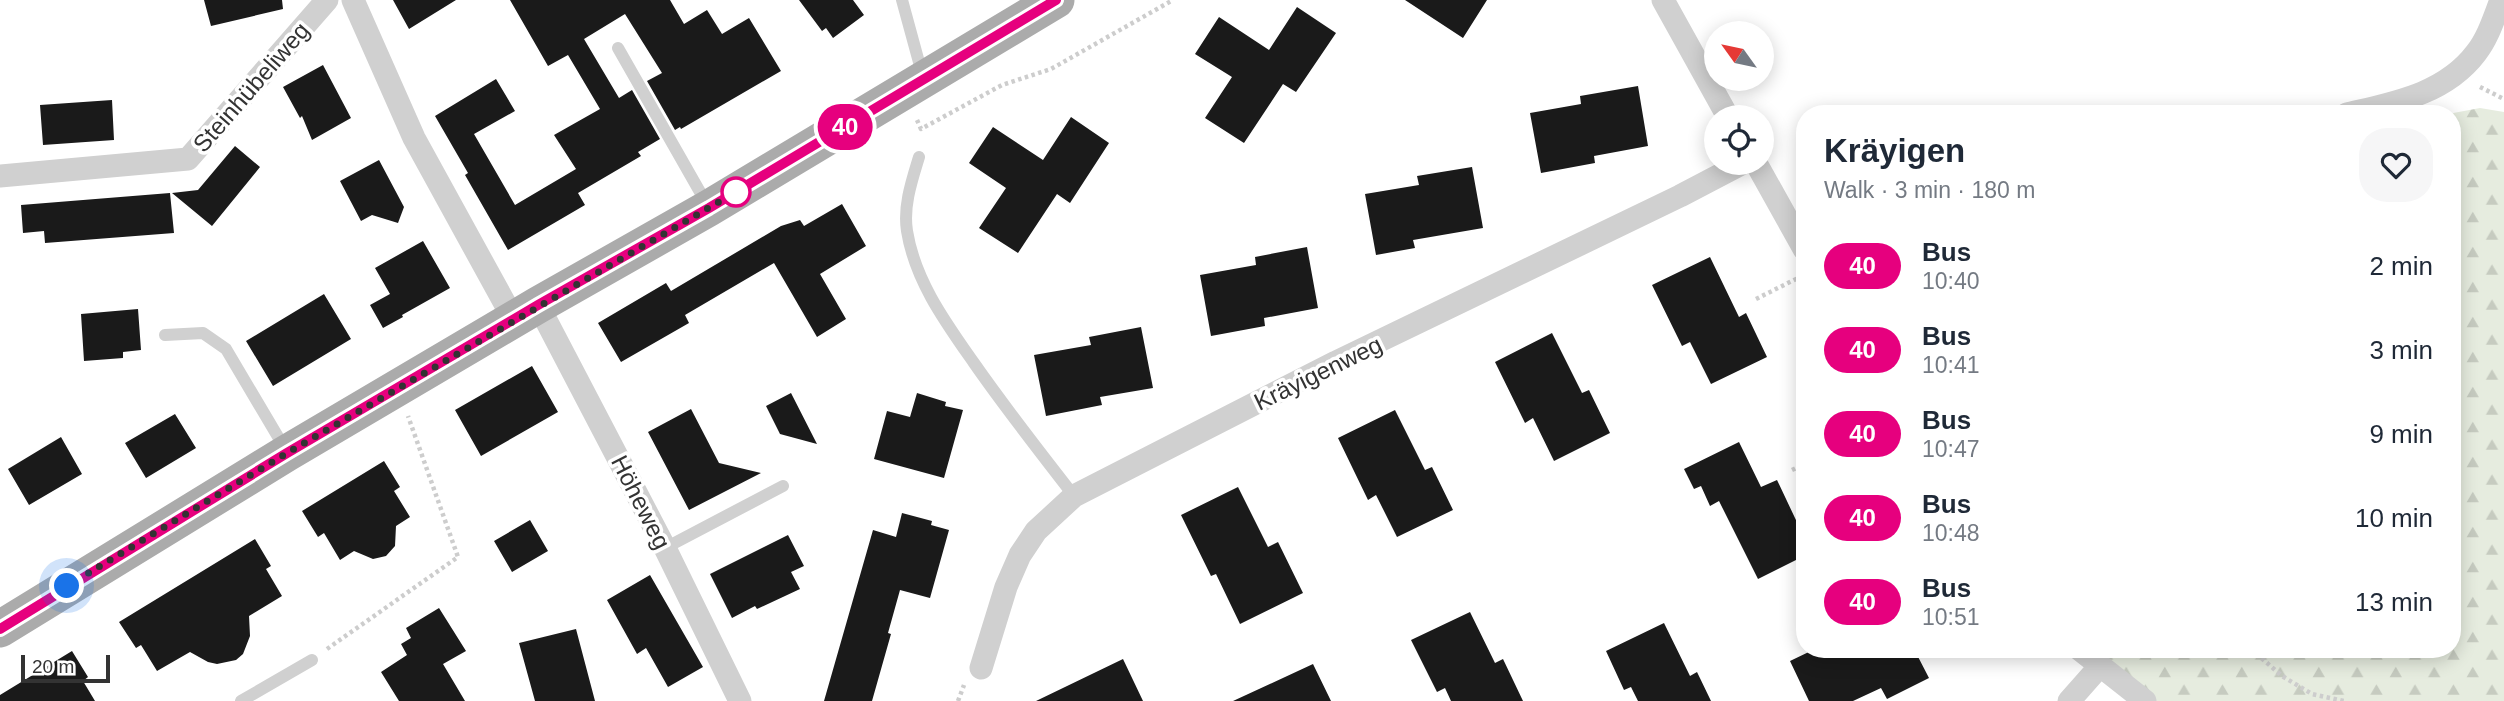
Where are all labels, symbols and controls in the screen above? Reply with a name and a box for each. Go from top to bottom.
street label: Steinhübeliweg [187,17,315,157]
north arrow [1704,21,1774,91]
map controls [1704,21,1774,175]
line badge: 40 [814,104,876,150]
button: locate [1704,105,1774,175]
text: 40 [832,113,858,140]
button: heart [2359,128,2433,202]
text: Kräyigen [1824,132,1965,169]
unlabelled marker [721,177,751,207]
text: Walk · 3 min · 180 m [1824,177,2035,203]
text: Bus [1922,237,1971,267]
text: 2 min [2369,251,2433,281]
text: 40 [1849,252,1876,279]
text: 10:40 [1922,268,1980,294]
text: Bus [1922,321,1971,351]
street label: Kräyigenweg [1250,330,1386,416]
text: 3 min [2369,335,2433,365]
text: 40 [1849,336,1876,363]
text: 10:41 [1922,352,1980,378]
text: Bus [1922,405,1971,435]
text: 9 min [2369,419,2433,449]
text: 40 [1849,420,1876,447]
text: 10:47 [1922,436,1980,462]
street label: Höheweg [606,451,676,553]
text: Bus [1922,489,1971,519]
text: 10 min [2355,503,2433,533]
text: 40 [1849,504,1876,531]
text: 10:48 [1922,520,1980,546]
your location [49,568,84,603]
text: Bus [1922,573,1971,603]
text: 13 min [2355,587,2433,617]
text: 40 [1849,588,1876,615]
text: 10:51 [1922,604,1980,630]
scale bar [21,652,110,684]
text: 20 m [32,656,74,677]

